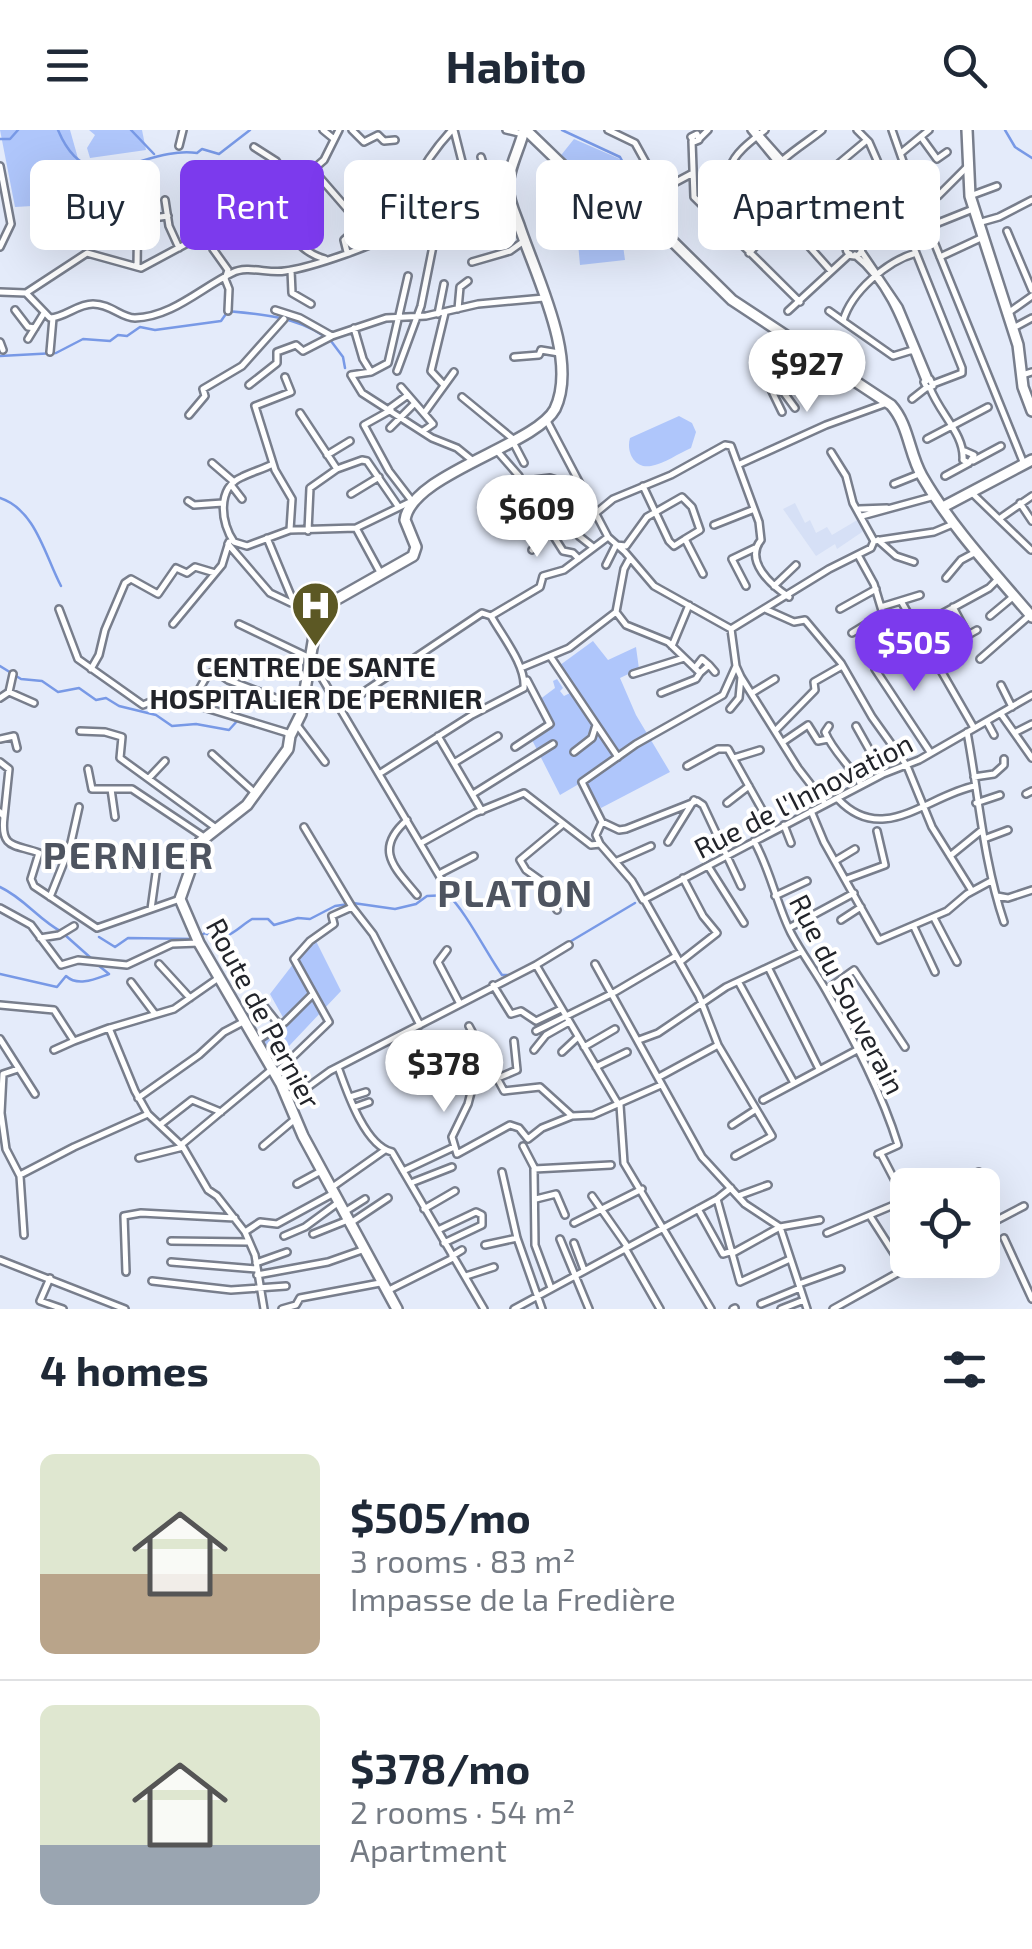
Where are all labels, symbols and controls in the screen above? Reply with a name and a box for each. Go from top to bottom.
icon: menu [40,38,95,93]
text: Habito [446,38,586,92]
icon: search [937,38,992,93]
chip: Buy [30,160,160,250]
chip: Rent [180,160,324,250]
chip: Filters [344,160,516,250]
chip: New [536,160,678,250]
chip: Apartment [698,160,940,250]
pin: $927 [748,330,866,415]
text: $927 [771,343,843,381]
pin: $609 [478,475,596,560]
text: $609 [499,488,575,526]
hospital icon: CENTRE DE SANTE HOSPITALIER DE PERNIER [290,580,342,648]
pin: $505 [855,609,973,694]
text: $505 [877,622,951,660]
place label: CENTRE DE SANTE HOSPITALIER DE PERNIER [149,649,483,715]
street label: Rue de l'Innovation [688,725,918,865]
district label: PERNIER [43,831,215,877]
district label: PLATON [437,869,595,915]
street label: Rue du Souverain [783,888,913,1100]
street label: Route de Pernier [200,912,328,1114]
pin: $378 [385,1030,503,1115]
text: $378 [407,1043,481,1081]
map controls [890,1168,1000,1278]
button: locate [890,1168,1000,1278]
icon: filters [937,1342,992,1397]
text: 4 homes [40,1344,209,1394]
text: $505/mo [350,1491,531,1541]
icon: home [120,1494,240,1614]
text: 3 rooms · 83 m² [350,1541,575,1579]
text: Impasse de la Fredière [350,1579,676,1617]
text: $378/mo [350,1742,530,1792]
icon: home [120,1745,240,1865]
text: 2 rooms · 54 m² [350,1792,575,1830]
text: Apartment [350,1830,507,1868]

